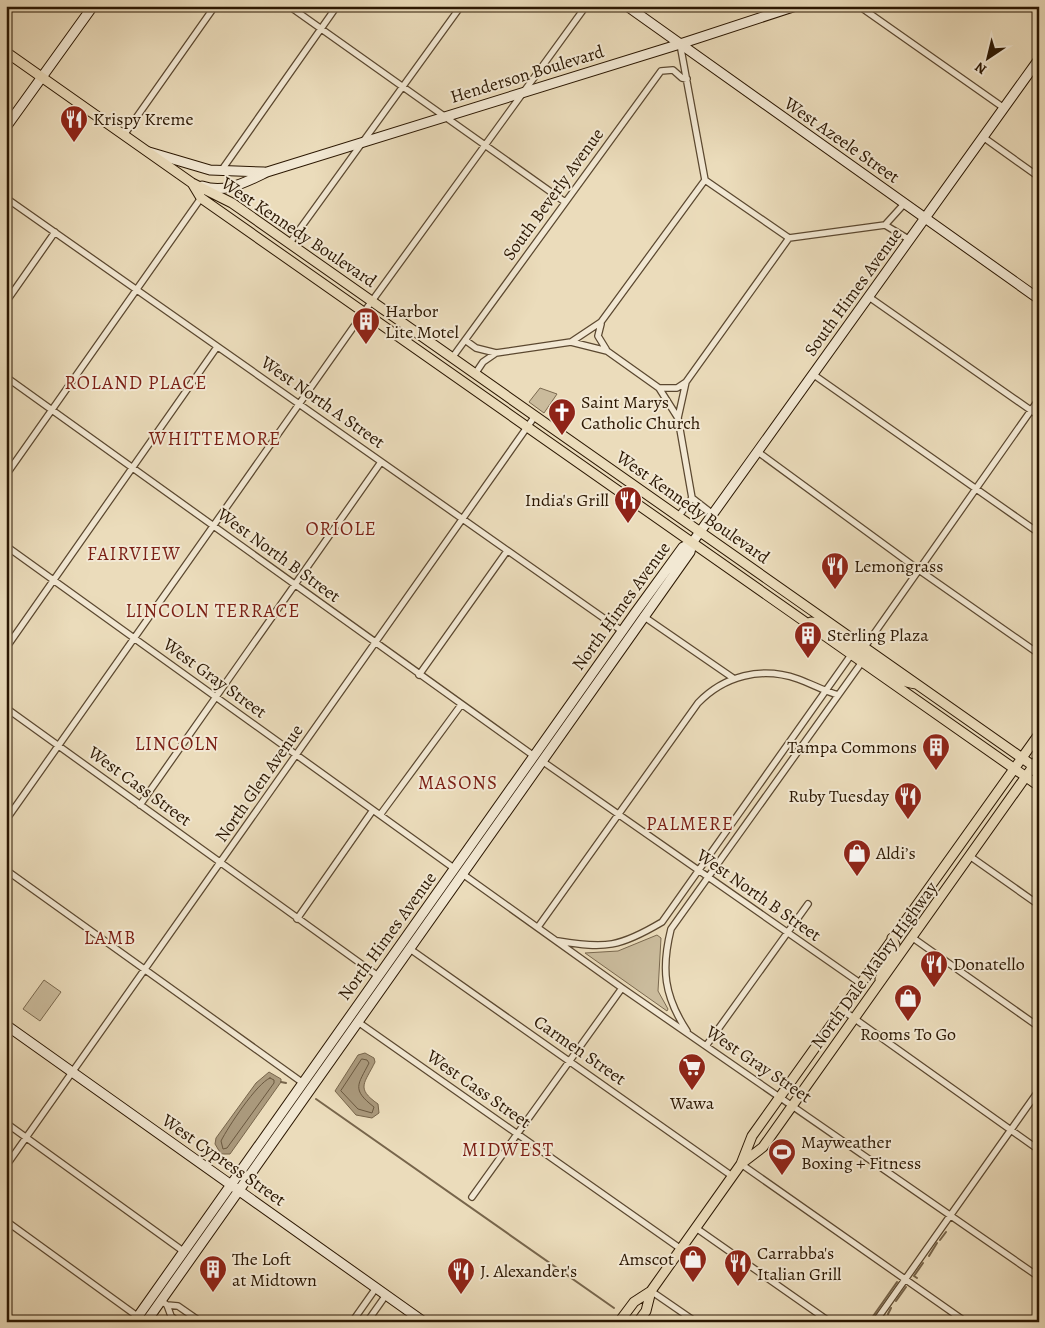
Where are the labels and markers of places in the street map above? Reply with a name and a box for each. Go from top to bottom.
restaurant icon: Krispy Kreme [59,104,89,143]
place label: Krispy Kreme [93,107,193,131]
place label: Harbor Lite Motel [385,299,460,344]
building icon: Harbor Lite Motel [351,306,381,345]
place label: Saint Marys Catholic Church [581,390,701,435]
church icon: Saint Marys Catholic Church [547,397,577,436]
restaurant icon: India's Grill [613,485,643,524]
place label: India's Grill [525,488,610,512]
restaurant icon: Lemongrass [820,551,850,590]
place label: Lemongrass [854,554,944,578]
building icon: Sterling Plaza [793,620,823,659]
place label: Sterling Plaza [827,623,929,647]
building icon: Tampa Commons [921,732,951,771]
place label: Tampa Commons [787,735,917,759]
restaurant icon: Ruby Tuesday [893,781,923,820]
place label: Ruby Tuesday [788,784,890,808]
shop icon: Aldi’s [842,838,872,877]
place label: Aldi’s [875,841,916,865]
restaurant icon: Donatello [919,949,949,988]
place label: Donatello [953,952,1025,976]
shop icon: Rooms To Go [893,983,923,1022]
place label: Rooms To Go [860,1022,956,1046]
supermarket icon: Wawa [677,1052,707,1091]
place label: Wawa [669,1091,715,1115]
place label: Mayweather Boxing + Fitness [801,1130,921,1175]
sports icon: Mayweather Boxing + Fitness [767,1137,797,1176]
place label: Carrabba's Italian Grill [757,1241,842,1286]
shop icon: Amscot [678,1244,708,1283]
place label: The Loft at Midtown [232,1247,317,1292]
place label: Amscot [618,1247,674,1271]
restaurant icon: Carrabba's Italian Grill [723,1248,753,1287]
building icon: The Loft at Midtown [198,1254,228,1293]
restaurant icon: J. Alexander's [446,1256,476,1295]
place label: J. Alexander's [480,1259,577,1283]

